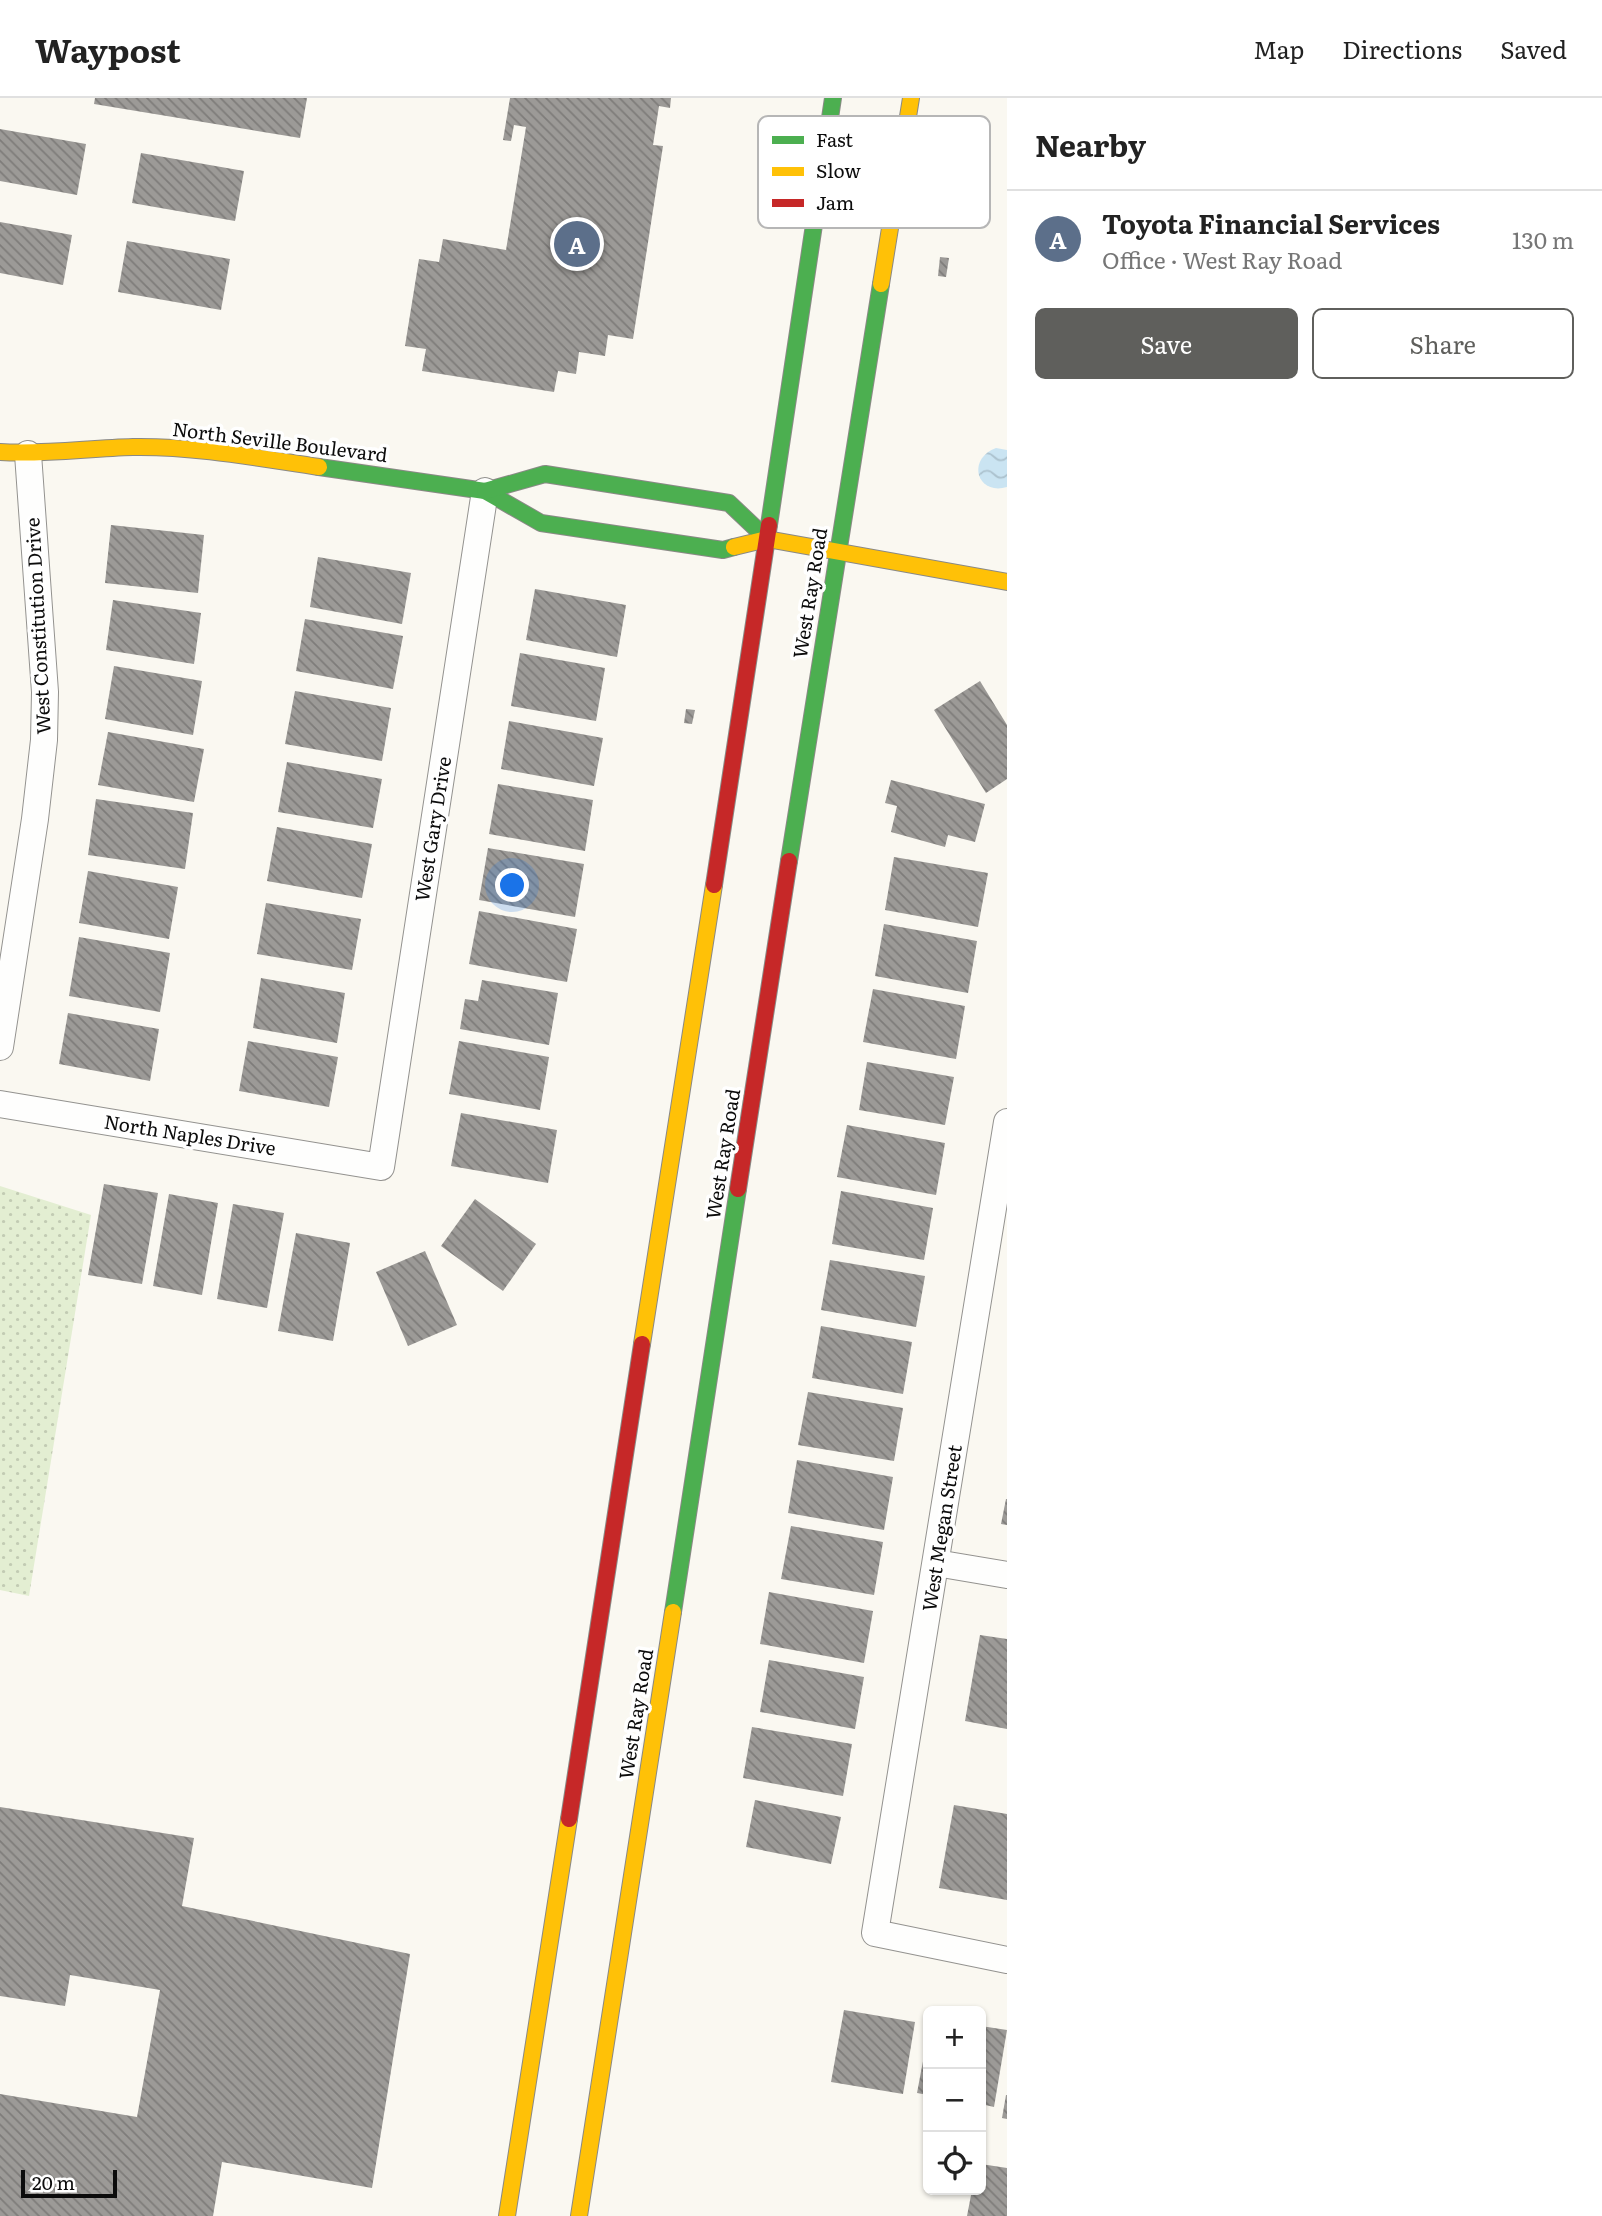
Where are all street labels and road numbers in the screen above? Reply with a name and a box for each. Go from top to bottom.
street label: North Seville Boulevard [171,414,390,468]
street label: West Constitution Drive [17,517,57,735]
street label: West Ray Road [785,525,833,660]
street label: West Gary Drive [407,754,457,903]
street label: West Ray Road [698,1086,746,1221]
street label: North Naples Drive [102,1107,278,1161]
street label: West Megan Street [914,1442,968,1613]
street label: West Ray Road [611,1646,659,1781]

